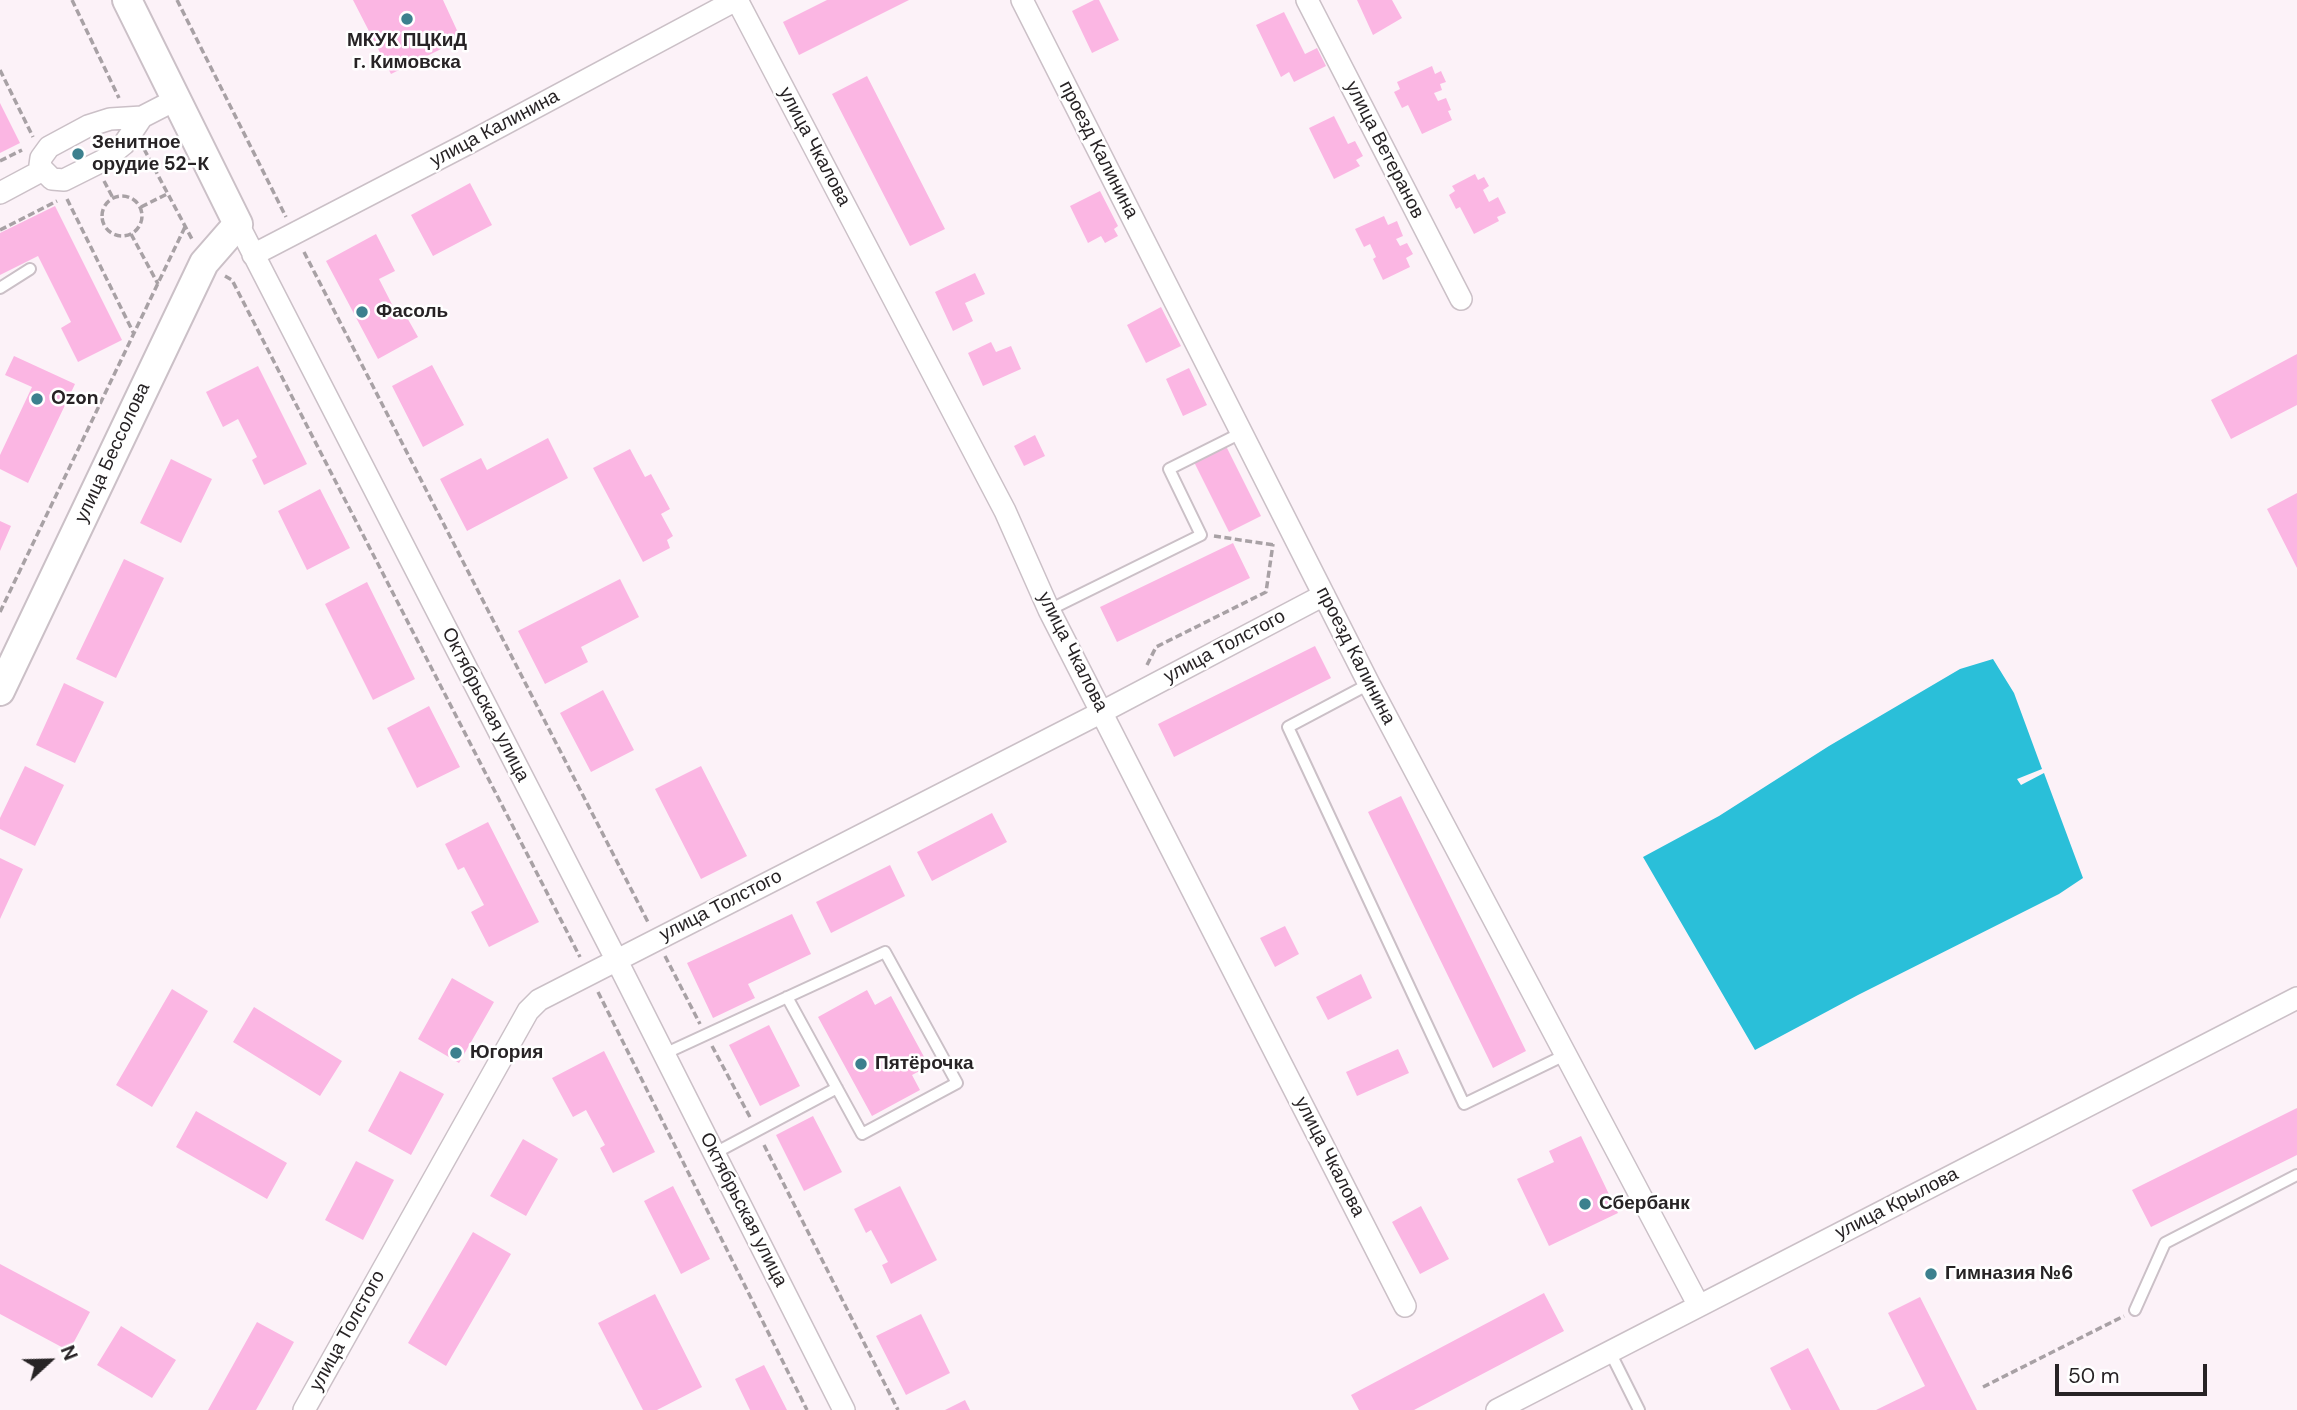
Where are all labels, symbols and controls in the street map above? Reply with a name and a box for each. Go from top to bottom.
marker: МКУК ПЦКиД г. Кимовска [399,11,415,27]
place label: МКУК ПЦКиД г. Кимовска [347,30,467,74]
street label: проезд Калинина [1053,77,1143,223]
street label: улица Ветеранов [1340,77,1428,223]
street label: улица Чкалова [773,84,855,210]
street label: улица Калинина [427,85,563,173]
place label: Зенитное орудие 52-К [92,132,209,176]
marker: Зенитное орудие 52-К [70,146,86,162]
place label: Фасоль [376,301,448,323]
marker: Фасоль [354,304,370,320]
street label: улица Бессолова [71,379,155,527]
place label: Ozon [51,388,99,410]
marker: Ozon [29,391,45,407]
street label: проезд Калинина [1310,583,1400,729]
street label: улица Чкалова [1032,588,1112,716]
street label: улица Толстого [1160,605,1290,689]
street label: Октябрьская улица [436,624,534,786]
street label: улица Толстого [656,865,786,947]
place label: Югория [470,1042,543,1064]
marker: Югория [448,1045,464,1061]
place label: Пятёрочка [875,1053,973,1075]
marker: Пятёрочка [853,1056,869,1072]
street label: улица Чкалова [1289,1093,1369,1221]
street label: Октябрьская улица [694,1129,792,1291]
street label: улица Крылова [1832,1163,1962,1245]
place label: Сбербанк [1599,1193,1690,1215]
marker: Сбербанк [1577,1196,1593,1212]
place label: Гимназия №6 [1945,1263,2073,1285]
marker: Гимназия №6 [1923,1266,1939,1282]
street label: улица Толстого [305,1267,391,1395]
north arrow [14,1326,84,1396]
text: N [55,1342,83,1364]
scale bar [2059,1350,2211,1394]
text: 50 m [2068,1362,2119,1390]

